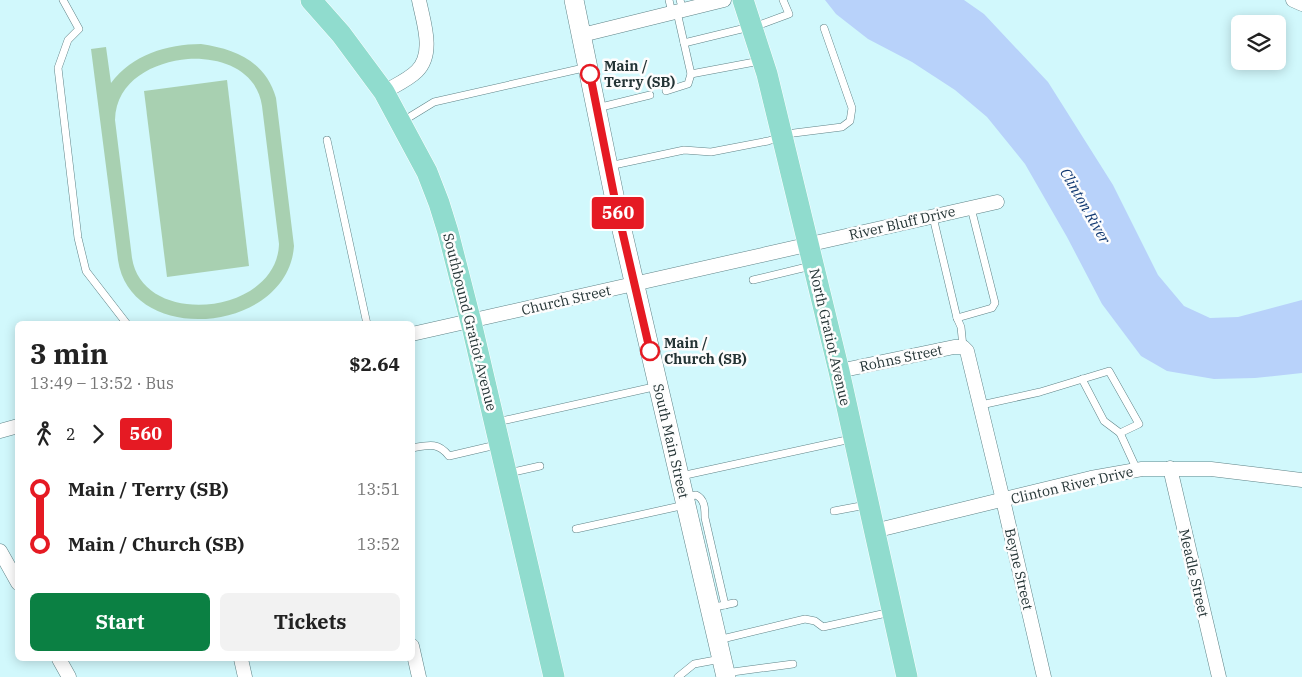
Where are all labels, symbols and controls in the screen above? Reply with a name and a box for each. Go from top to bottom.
map controls [1231,15,1286,70]
button: layers [1231,15,1286,70]
place label: Main / Terry (SB) [604,57,675,91]
marker: Main / Terry (SB) [580,64,600,84]
water label: Clinton River [1056,164,1115,247]
line badge: 560 [589,197,647,229]
text: 560 [602,201,634,224]
street label: River Bluff Drive [847,202,957,244]
street label: Southbound Gratiot Avenue [439,231,501,413]
street label: North Gratiot Avenue [805,267,855,407]
street label: Church Street [520,281,613,319]
place label: Main / Church (SB) [664,334,747,368]
text: 3 min [30,335,108,372]
street label: Rohns Street [858,340,944,376]
marker: Main / Church (SB) [640,341,660,361]
text: $2.64 [349,352,400,376]
text: 13:49 – 13:52 · Bus [30,373,174,393]
street label: South Main Street [649,382,693,500]
icon: walk [30,420,58,448]
icon: forward [84,420,112,448]
text: 560 [130,422,162,445]
text: 2 [66,424,76,444]
street label: Clinton River Drive [1009,462,1135,508]
text: Main / Terry (SB) [68,477,229,501]
text: 13:51 [357,479,400,499]
street label: Beyne Street [1001,526,1037,612]
street label: Meadle Street [1175,527,1213,619]
text: Main / Church (SB) [68,532,244,556]
text: 13:52 [357,534,400,554]
button: Start [30,593,210,651]
button: Tickets [220,593,400,651]

